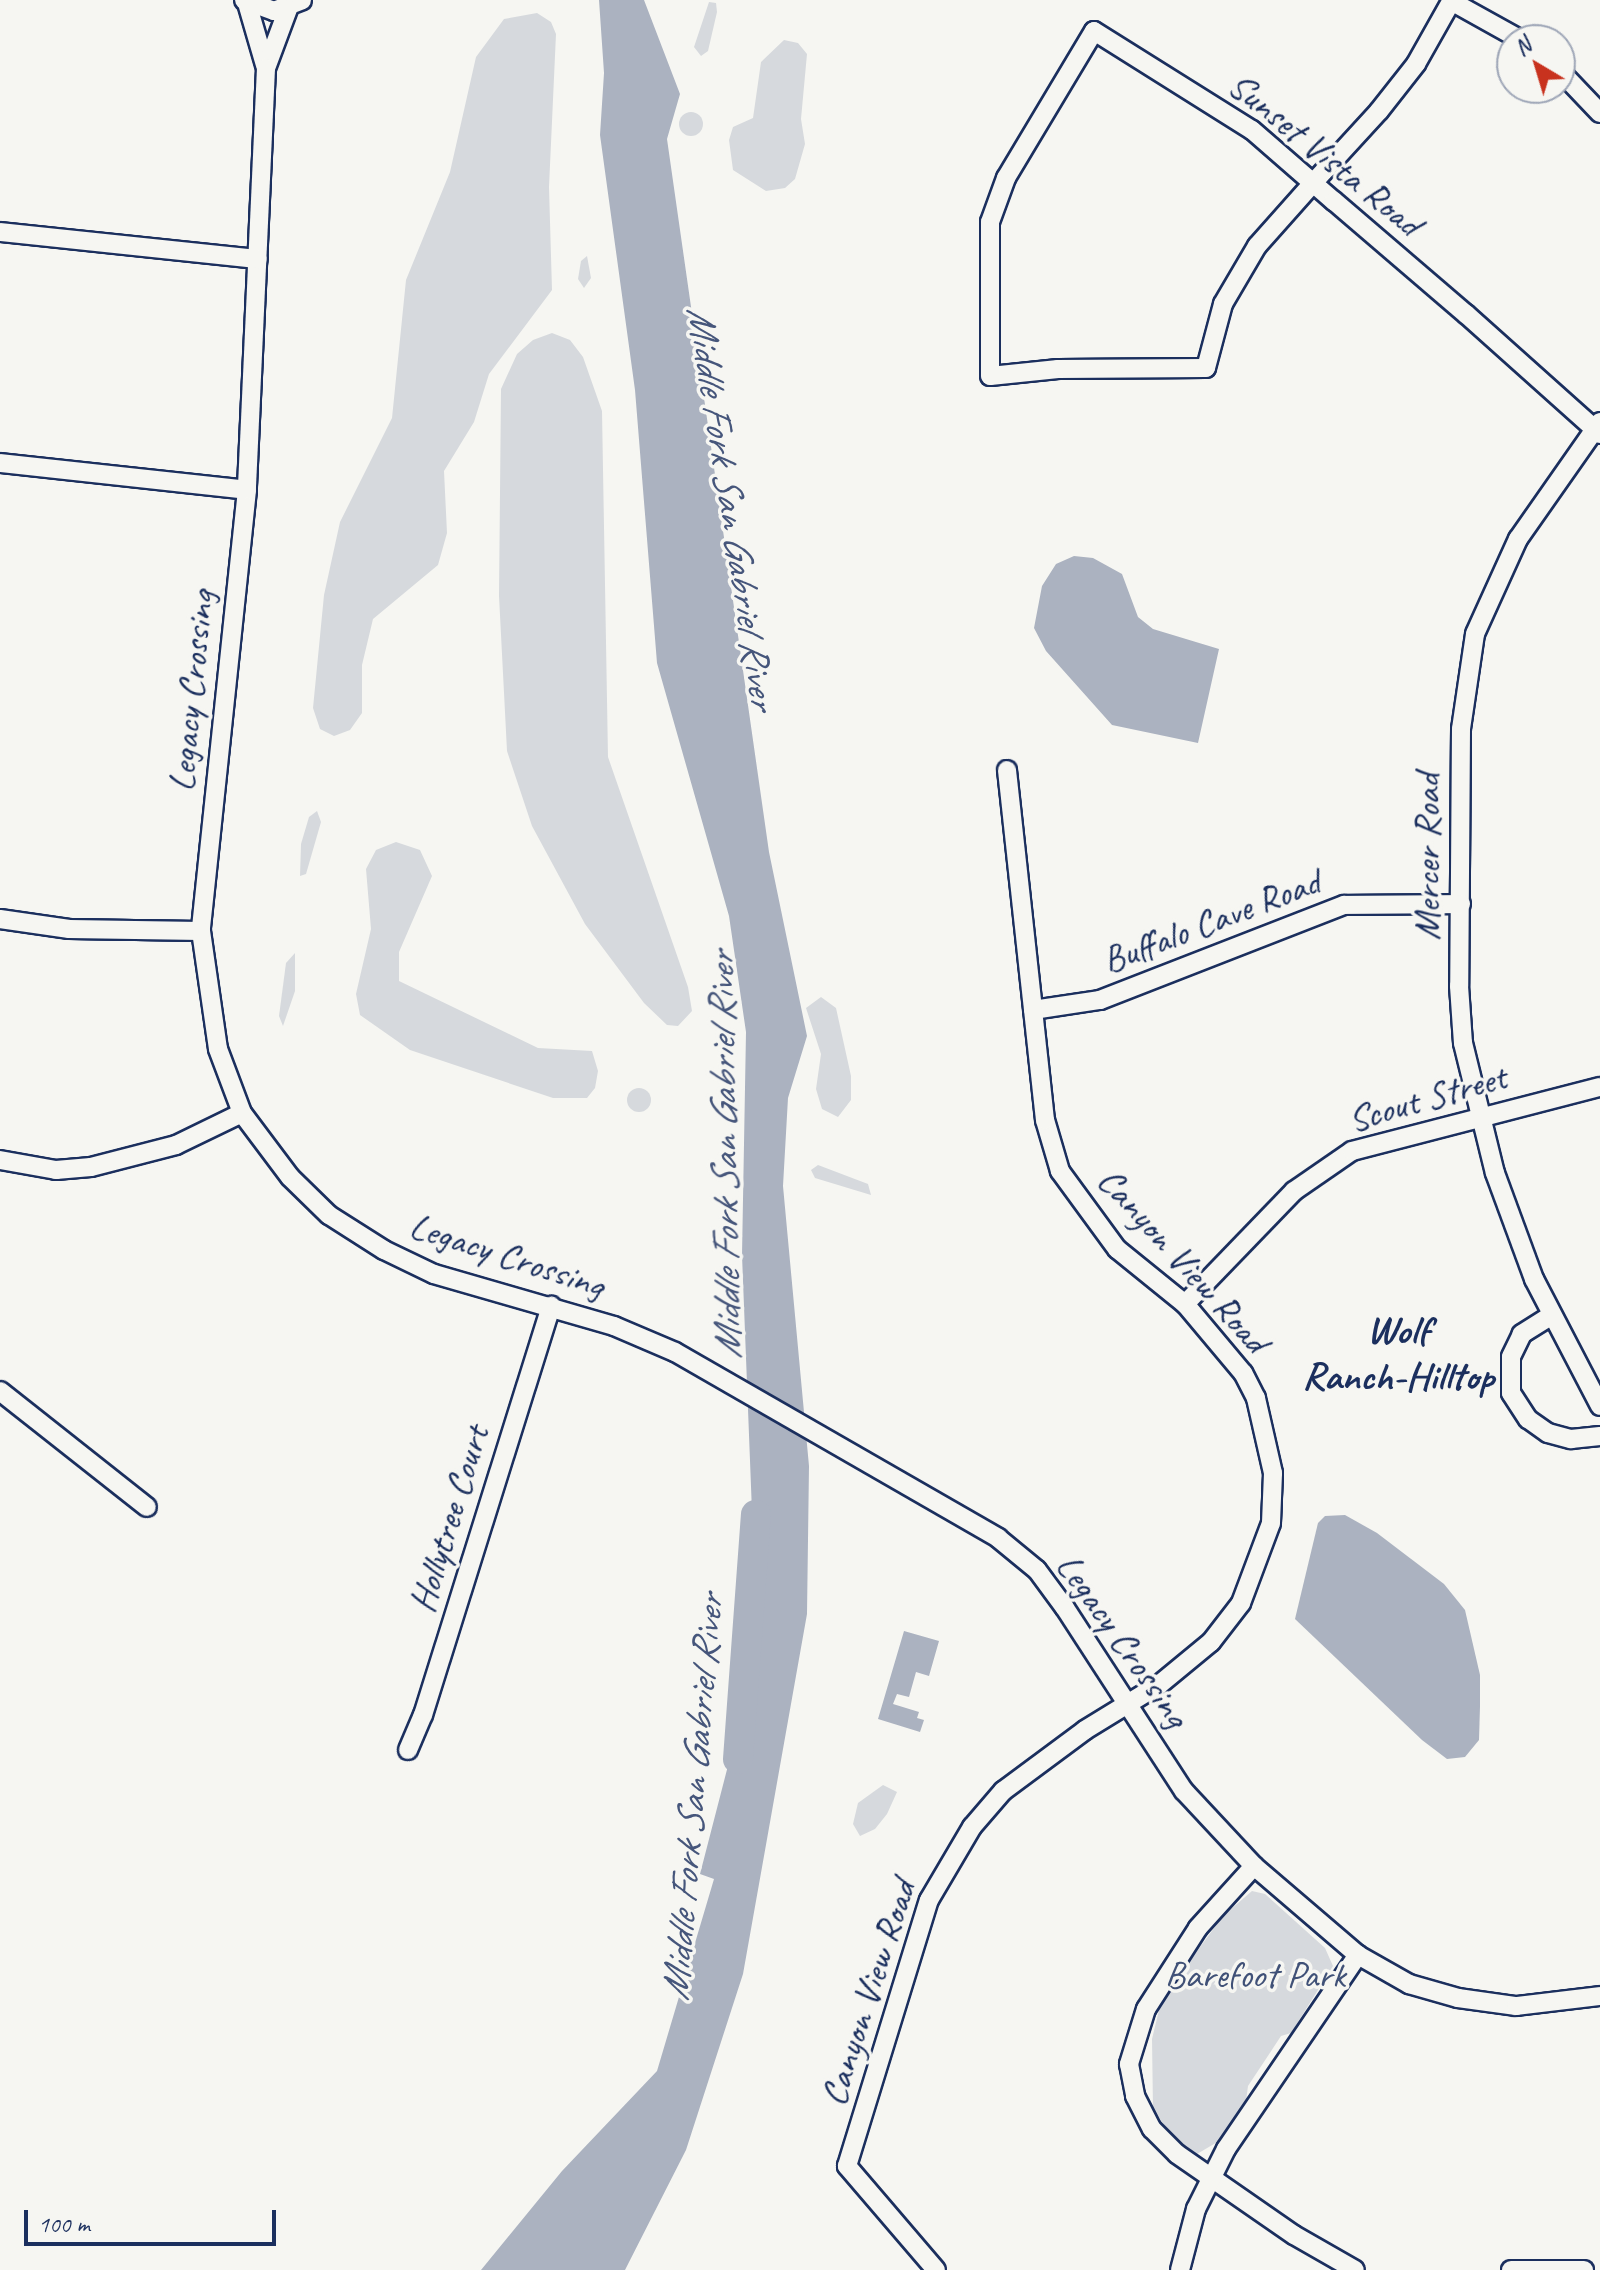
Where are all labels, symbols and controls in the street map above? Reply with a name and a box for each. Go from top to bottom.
north arrow [1496,24,1576,104]
text: N [1508,31,1536,62]
street label: Sunset Vista Road [1219,62,1431,246]
water label: Middle Fork San Gabriel River [676,302,788,712]
street label: Legacy Crossing [158,588,224,794]
street label: Mercer Road [1404,774,1450,940]
street label: Buffalo Cave Road [1096,859,1326,983]
water label: Middle Fork San Gabriel River [696,952,752,1360]
street label: Scout Street [1342,1054,1512,1142]
street label: Canyon View Road [1087,1157,1279,1363]
street label: Legacy Crossing [404,1202,610,1308]
district label: Wolf Ranch-Hilltop [1302,1306,1494,1400]
street label: Hollytree Court [399,1420,499,1618]
street label: Legacy Crossing [1047,1544,1199,1736]
water label: Middle Fork San Gabriel River [650,1593,734,2003]
street label: Canyon View Road [810,1874,926,2112]
park label: Barefoot Park [1164,1952,1346,1998]
scale bar [28,2194,280,2244]
text: 100 m [38,2209,90,2239]

